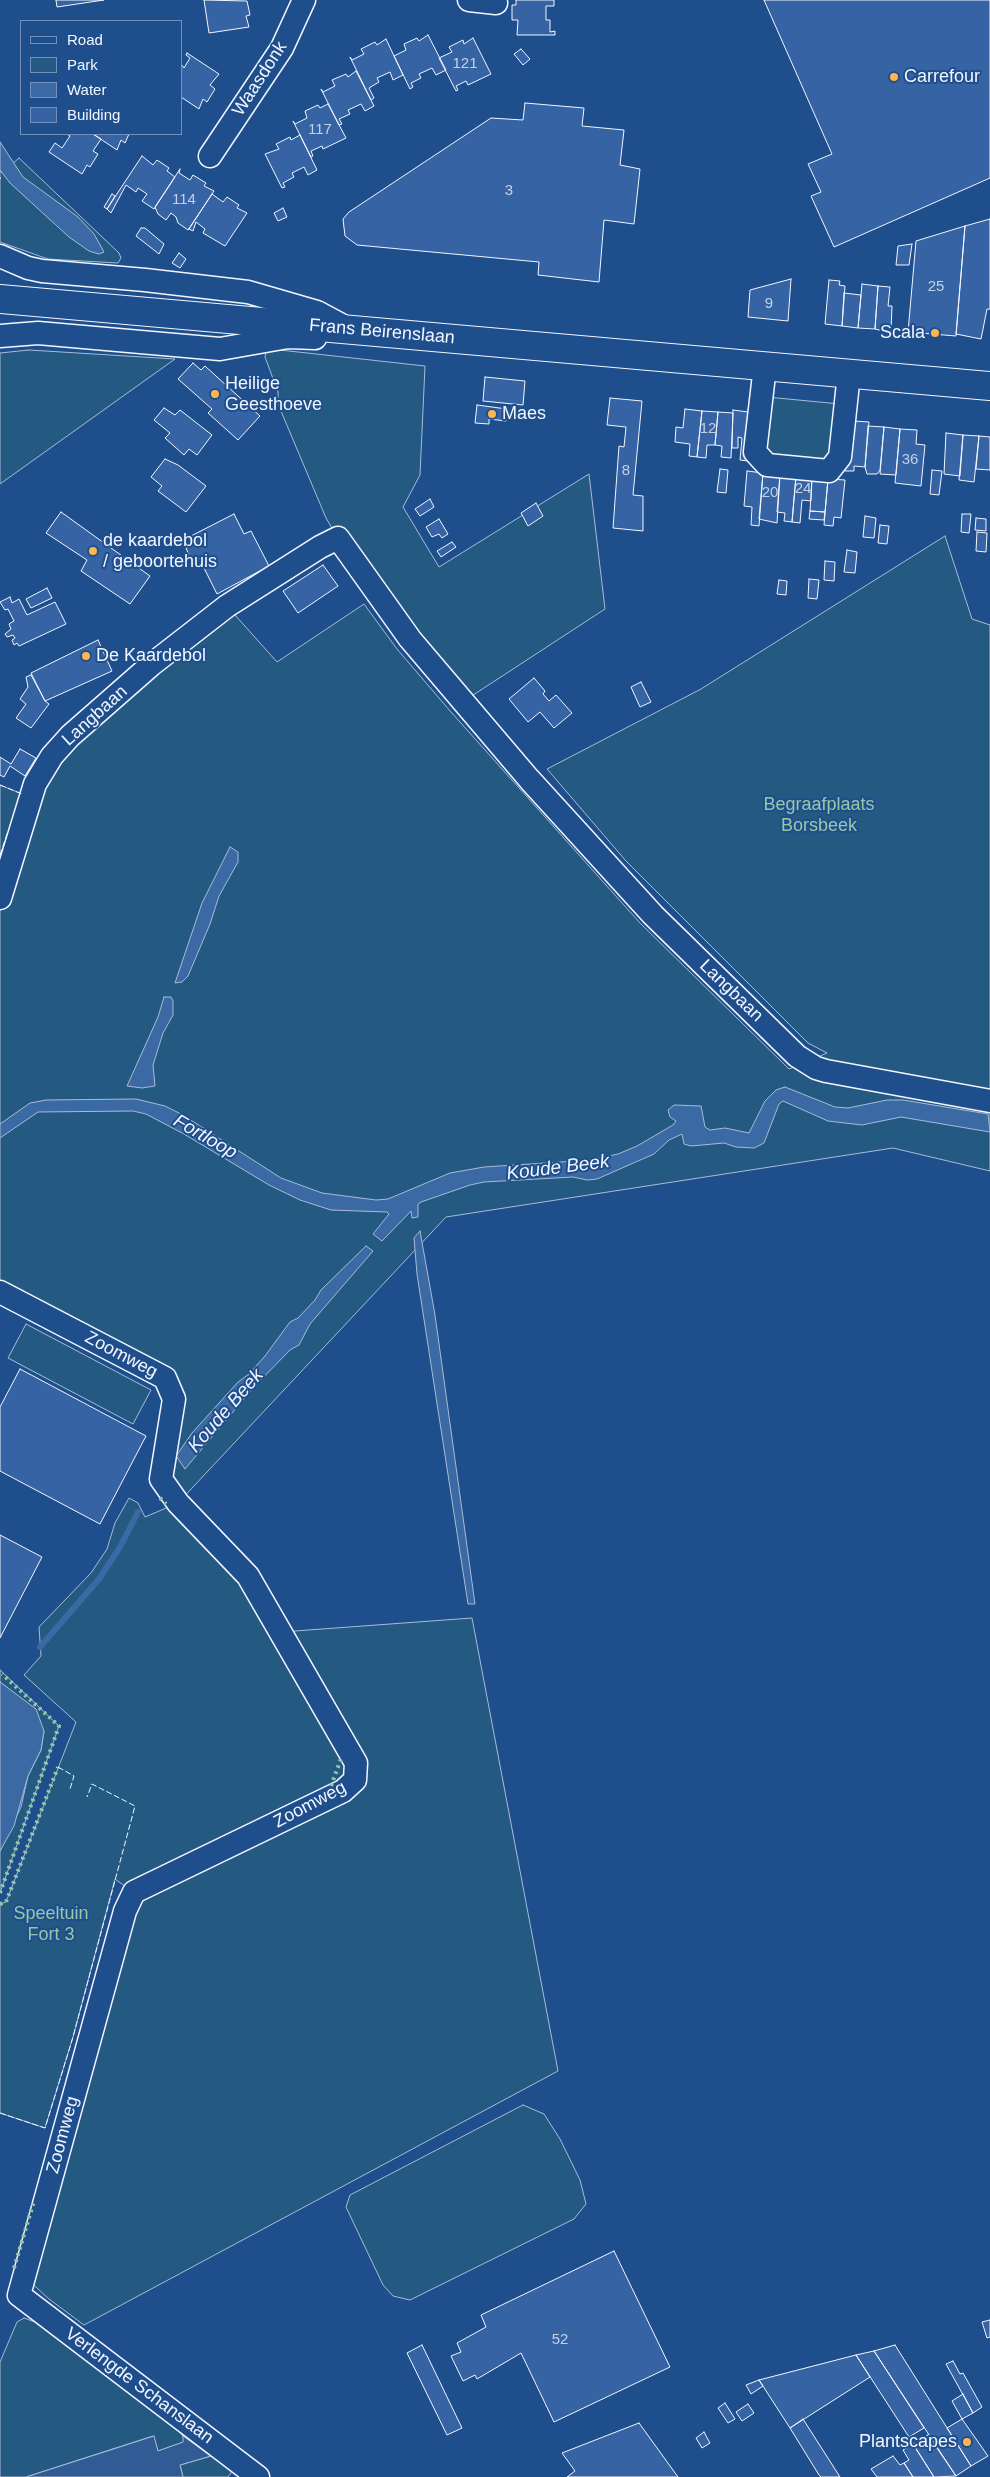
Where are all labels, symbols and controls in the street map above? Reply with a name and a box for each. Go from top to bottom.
legend [20,20,182,135]
text: Road [67,31,103,48]
street label: Waasdonk [228,38,292,120]
house number: 121 [452,55,478,73]
text: Park [67,56,98,73]
place label: Carrefour [904,66,980,88]
marker: Carrefour [888,71,900,83]
text: Water [67,81,106,98]
text: Building [67,106,120,123]
house number: 117 [308,121,332,139]
house number: 3 [505,182,513,200]
house number: 114 [172,191,196,209]
house number: 25 [928,278,944,296]
house number: 9 [765,295,773,313]
street label: Frans Beirenslaan [308,315,456,349]
place label: Scala [880,322,925,344]
marker: Scala [929,327,941,339]
place label: Heilige Geesthoeve [225,373,322,416]
marker: Heilige Geesthoeve [209,388,221,400]
place label: Maes [502,403,546,425]
marker: Maes [486,408,498,420]
house number: 12 [700,420,716,438]
house number: 36 [902,451,918,469]
house number: 8 [622,462,630,480]
house number: 24 [795,480,811,498]
house number: 20 [762,484,778,502]
place label: de kaardebol / geboortehuis [103,530,217,572]
marker: de kaardebol / geboortehuis [87,545,99,557]
place label: De Kaardebol [96,645,206,667]
marker: De Kaardebol [80,650,92,662]
street label: Langbaan [58,681,132,751]
park label: Begraafplaats Borsbeek [763,794,875,836]
street label: Langbaan [695,955,767,1027]
water label: Fortloop [169,1110,241,1164]
water label: Koude Beek [505,1150,611,1186]
street label: Zoomweg [81,1327,161,1383]
water label: Koude Beek [183,1364,269,1458]
street label: Zoomweg [270,1777,350,1833]
park label: Speeltuin Fort 3 [13,1903,89,1946]
street label: Zoomweg [42,2094,84,2176]
street label: Verlengde Schanslaan [61,2323,217,2449]
house number: 52 [552,2331,568,2349]
place label: Plantscapes [859,2431,957,2453]
marker: Plantscapes [961,2436,973,2448]

